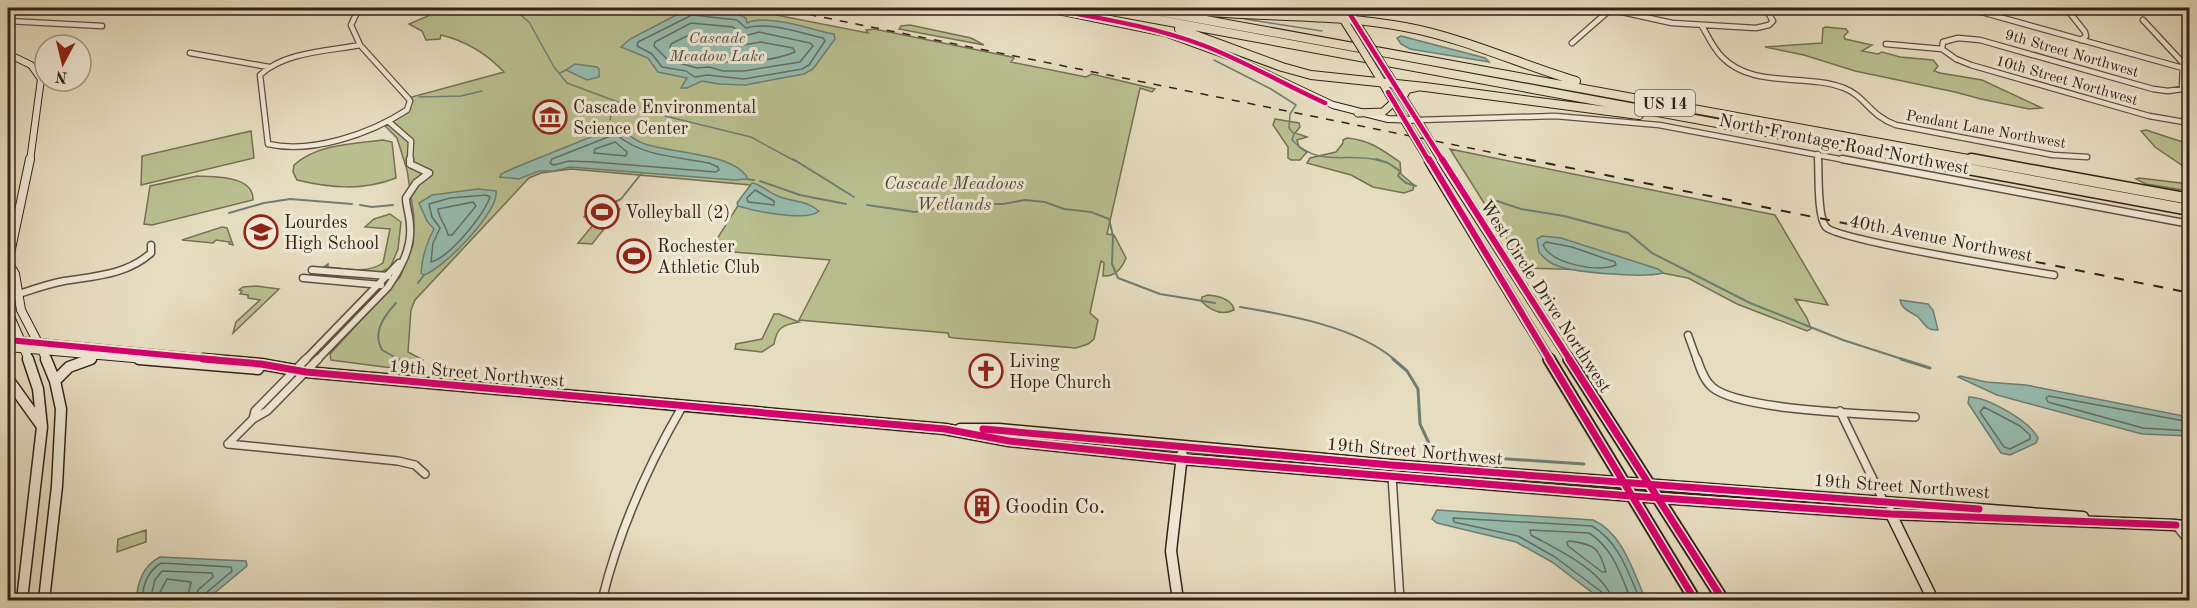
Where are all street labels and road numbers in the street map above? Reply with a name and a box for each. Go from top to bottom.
street label: 9th Street Northwest [2003,28,2140,81]
street label: 10th Street Northwest [1994,54,2139,109]
road number: US 14 [1635,90,1695,116]
street label: Pendant Lane Northwest [1905,109,2067,152]
street label: North Frontage Road Northwest [1717,112,1971,178]
street label: West Circle Drive Northwest [1476,197,1614,396]
street label: 40th Avenue Northwest [1848,212,2034,266]
street label: 19th Street Northwest [388,357,566,391]
street label: 19th Street Northwest [1326,435,1504,469]
street label: 19th Street Northwest [1813,472,1991,502]

